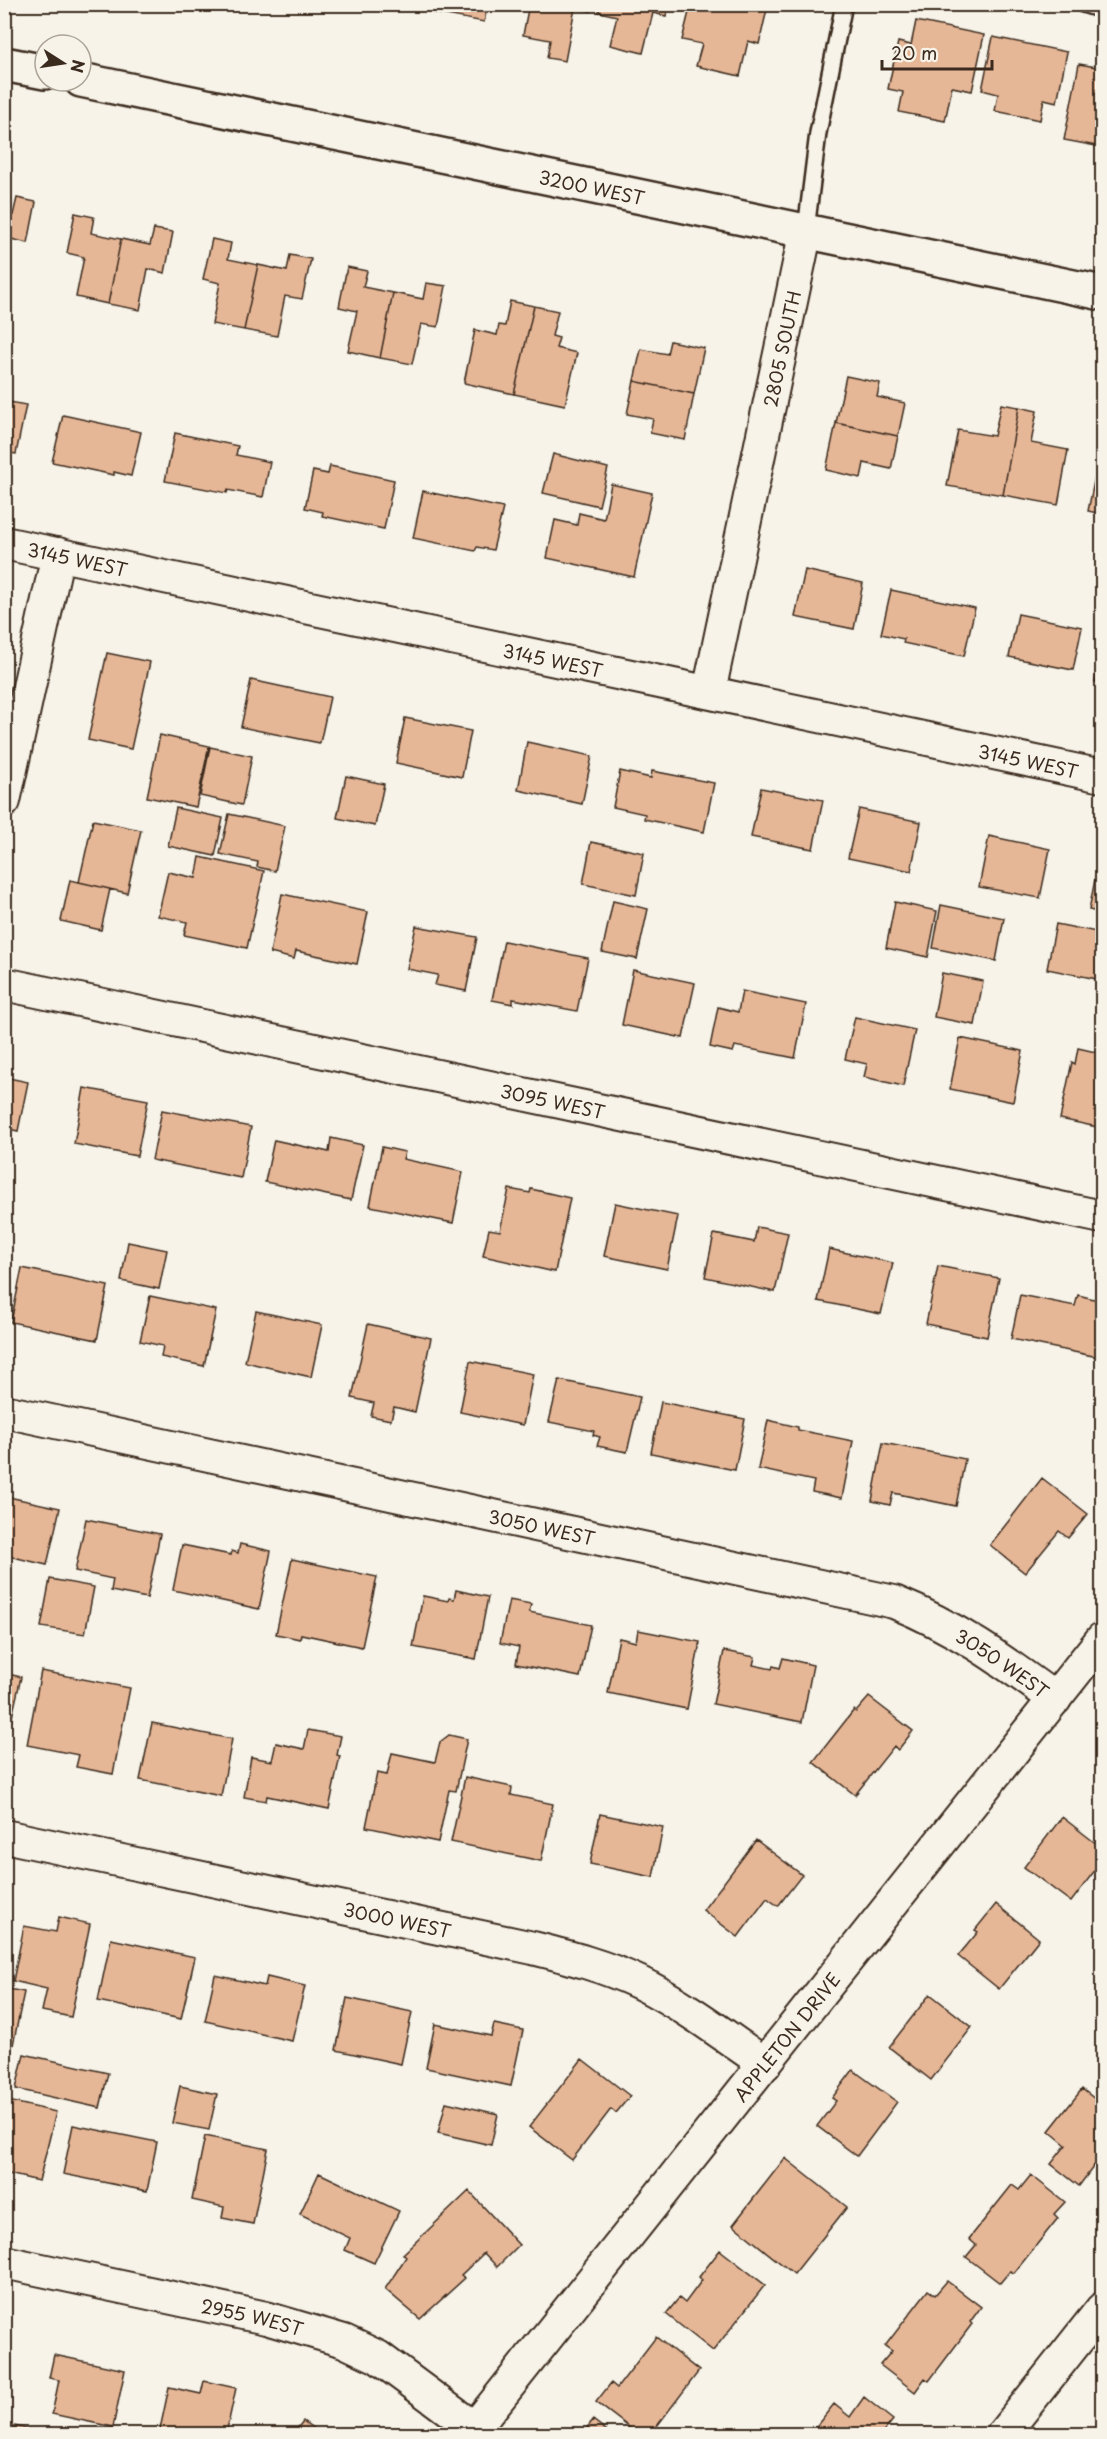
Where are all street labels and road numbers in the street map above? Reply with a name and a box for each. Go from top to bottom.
street label: 3200 WEST [537,162,648,211]
street label: 2805 SOUTH [756,288,806,409]
street label: 3145 WEST [25,535,131,582]
street label: 3145 WEST [500,636,606,683]
street label: 3145 WEST [976,737,1081,784]
street label: 3095 WEST [498,1076,608,1125]
street label: 3050 WEST [486,1502,598,1551]
street label: 3050 WEST [951,1621,1055,1704]
street label: 3000 WEST [341,1895,454,1944]
street label: APPLETON DRIVE [726,1966,846,2107]
street label: 2955 WEST [199,2291,307,2342]

